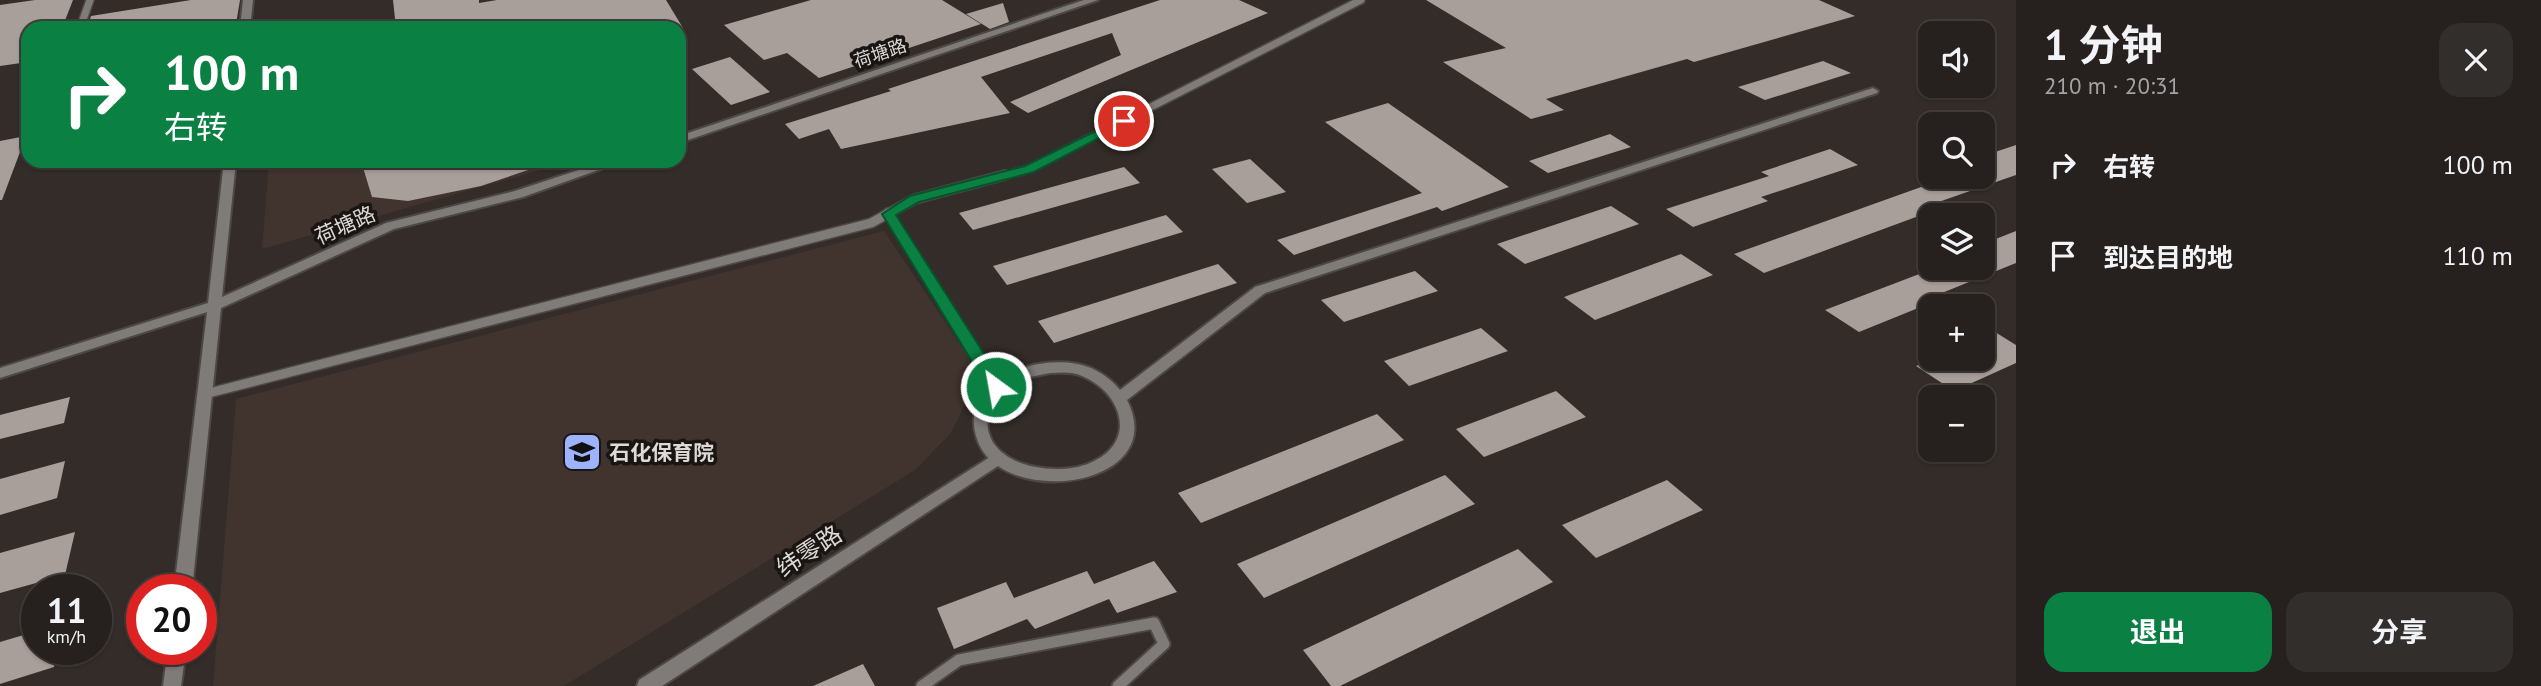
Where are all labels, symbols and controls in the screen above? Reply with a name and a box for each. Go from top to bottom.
text: 1 分钟 [2044,17,2162,72]
map controls [1918,21,1995,462]
button: sound [1918,21,1995,98]
button: close [2439,23,2513,97]
street label: 荷塘路 [851,33,909,73]
text: 100 m [164,40,299,104]
icon: right [49,49,140,140]
text: 210 m · 20:31 [2044,71,2180,100]
pin [1094,91,1154,151]
icon: arrive [1105,102,1143,140]
text: 右转 [164,106,228,148]
button: search [1918,112,1995,189]
icon: right [2044,146,2082,184]
text: 100 m [2442,148,2513,181]
text: 右转 [2103,150,2155,183]
street label: 荷塘路 [311,200,379,250]
button: layers [1918,203,1995,280]
icon: arrive [2044,237,2082,275]
text: 110 m [2442,239,2513,272]
text: 到达目的地 [2103,241,2233,274]
button: + [1918,294,1995,371]
position arrow [959,350,1033,424]
button: − [1918,385,1995,462]
school or university icon: 石化保育院 [561,431,603,473]
place label: 石化保育院 [609,439,714,466]
street label: 纬零路 [770,518,848,584]
speed limit sign: 20 [126,574,217,665]
text: 11 [47,587,86,633]
button: 退出 [2044,592,2272,672]
button: 分享 [2286,592,2513,672]
text: km/h [47,625,86,648]

